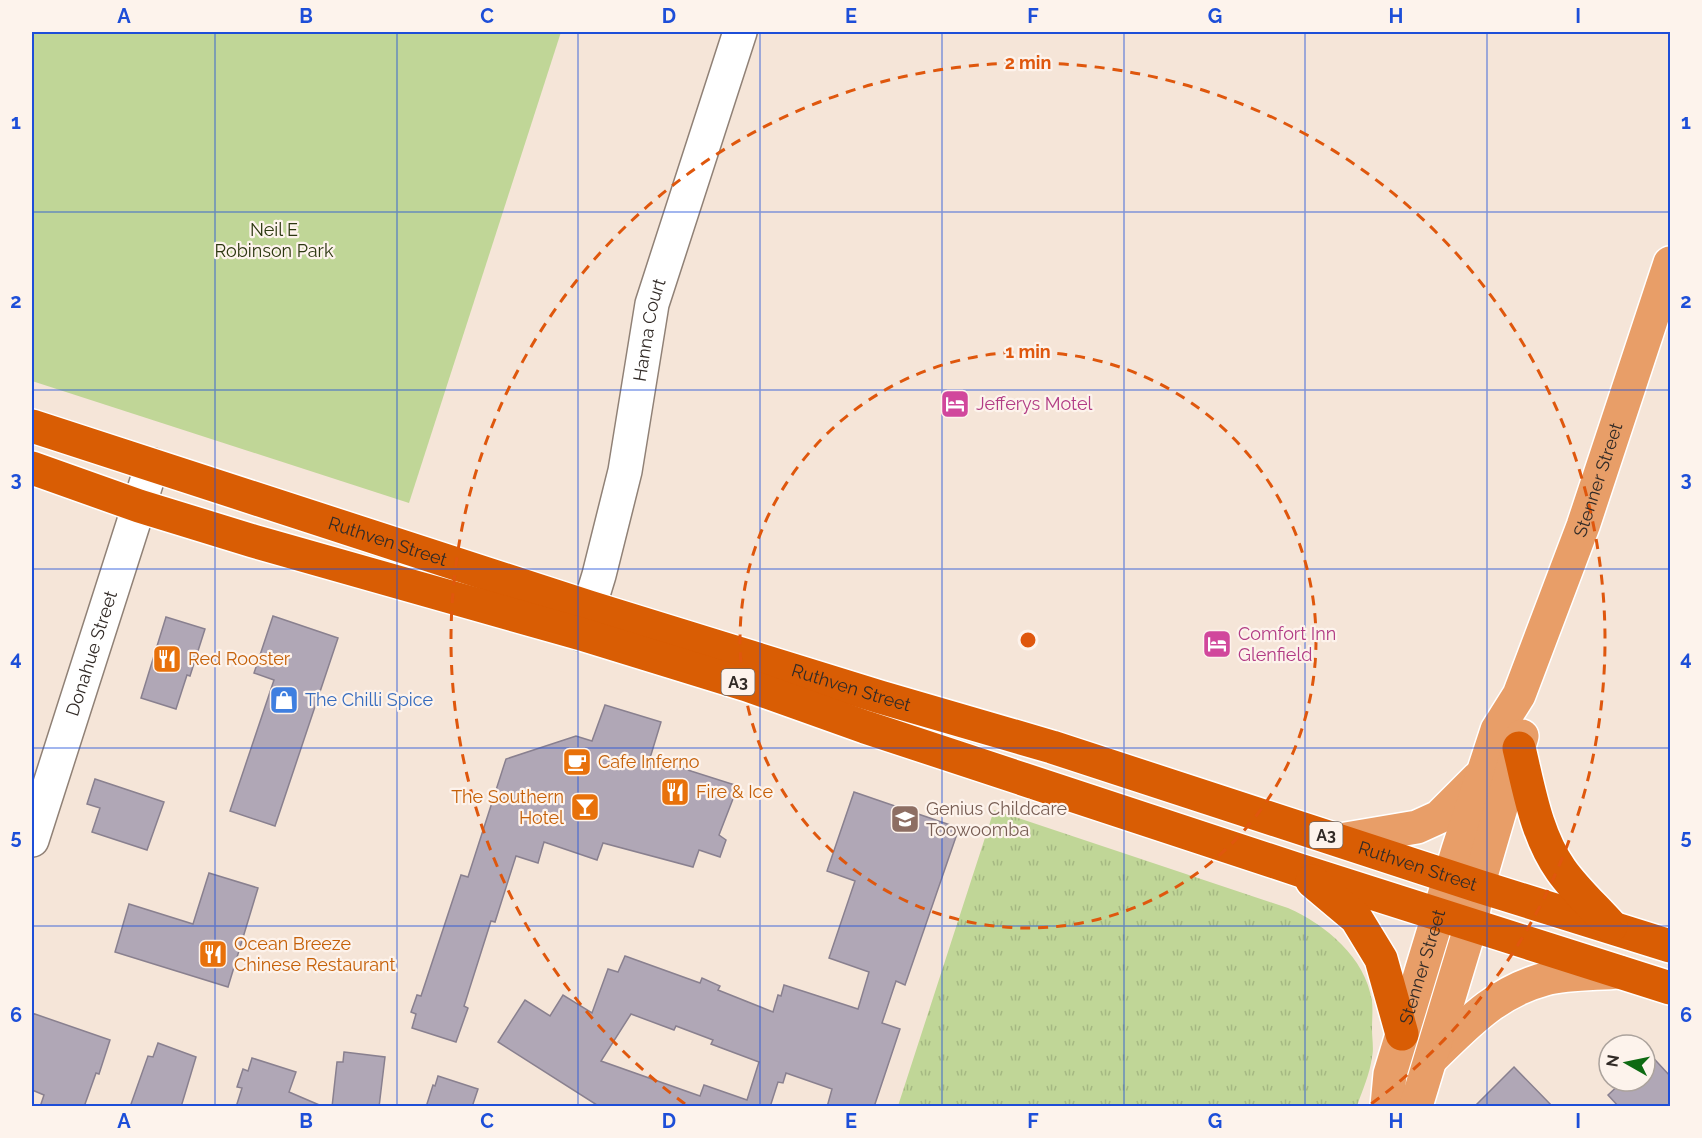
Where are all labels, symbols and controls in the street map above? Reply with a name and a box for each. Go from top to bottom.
text: A [117,4,131,28]
text: B [299,4,313,28]
text: C [480,4,494,28]
text: D [662,4,676,28]
text: E [845,4,857,28]
text: F [1027,4,1039,28]
text: G [1208,4,1222,28]
text: H [1389,4,1403,28]
text: I [1575,4,1581,28]
text: 2 min [1005,52,1051,73]
text: 1 [11,110,21,134]
text: 1 [1681,110,1691,134]
park label: Neil E Robinson Park [215,219,334,261]
street label: Hanna Court [629,276,670,383]
text: 2 [10,289,22,313]
text: 2 [1680,289,1692,313]
text: 1 min [1005,341,1051,362]
hotel icon: Jefferys Motel [939,388,971,420]
place label: Jefferys Motel [976,393,1092,414]
street label: Stenner Street [1569,420,1626,540]
text: 3 [10,467,22,491]
text: 3 [1680,467,1692,491]
street label: Ruthven Street [326,512,450,570]
street label: Donahue Street [61,588,121,718]
place label: Comfort Inn Glenfield [1238,623,1336,665]
hotel icon: Comfort Inn Glenfield [1201,628,1233,660]
centre of rings [1018,630,1038,650]
restaurant icon: Red Rooster [151,643,183,675]
text: 4 [10,646,22,670]
text: 4 [1680,646,1692,670]
place label: Red Rooster [188,648,291,669]
street label: Ruthven Street [789,659,913,715]
road number: A3 [722,669,754,695]
shop icon: The Chilli Spice [268,684,300,716]
place label: The Chilli Spice [305,689,433,710]
cafe icon: Cafe Inferno [561,746,593,778]
place label: Cafe Inferno [598,751,700,772]
restaurant icon: Fire & Ice [659,776,691,808]
place label: Fire & Ice [696,781,773,802]
place label: The Southern Hotel [451,786,564,828]
bar icon: The Southern Hotel [569,791,601,823]
place label: Genius Childcare Toowoomba [926,798,1067,840]
school or university icon: Genius Childcare Toowoomba [889,803,921,835]
road number: A3 [1310,822,1342,848]
text: 5 [10,825,22,849]
text: 5 [1680,825,1692,849]
street label: Ruthven Street [1356,837,1480,895]
street label: Stenner Street [1395,907,1449,1027]
place label: Ocean Breeze Chinese Restaurant [234,933,395,975]
restaurant icon: Ocean Breeze Chinese Restaurant [197,938,229,970]
text: 6 [10,1003,22,1027]
text: 6 [1680,1003,1692,1027]
north arrow [1597,1033,1657,1093]
text: N [1602,1053,1623,1068]
text: A [117,1109,131,1133]
text: B [299,1109,313,1133]
text: C [480,1109,494,1133]
text: D [662,1109,676,1133]
text: E [845,1109,857,1133]
text: F [1027,1109,1039,1133]
text: G [1208,1109,1222,1133]
text: H [1389,1109,1403,1133]
text: I [1575,1109,1581,1133]

